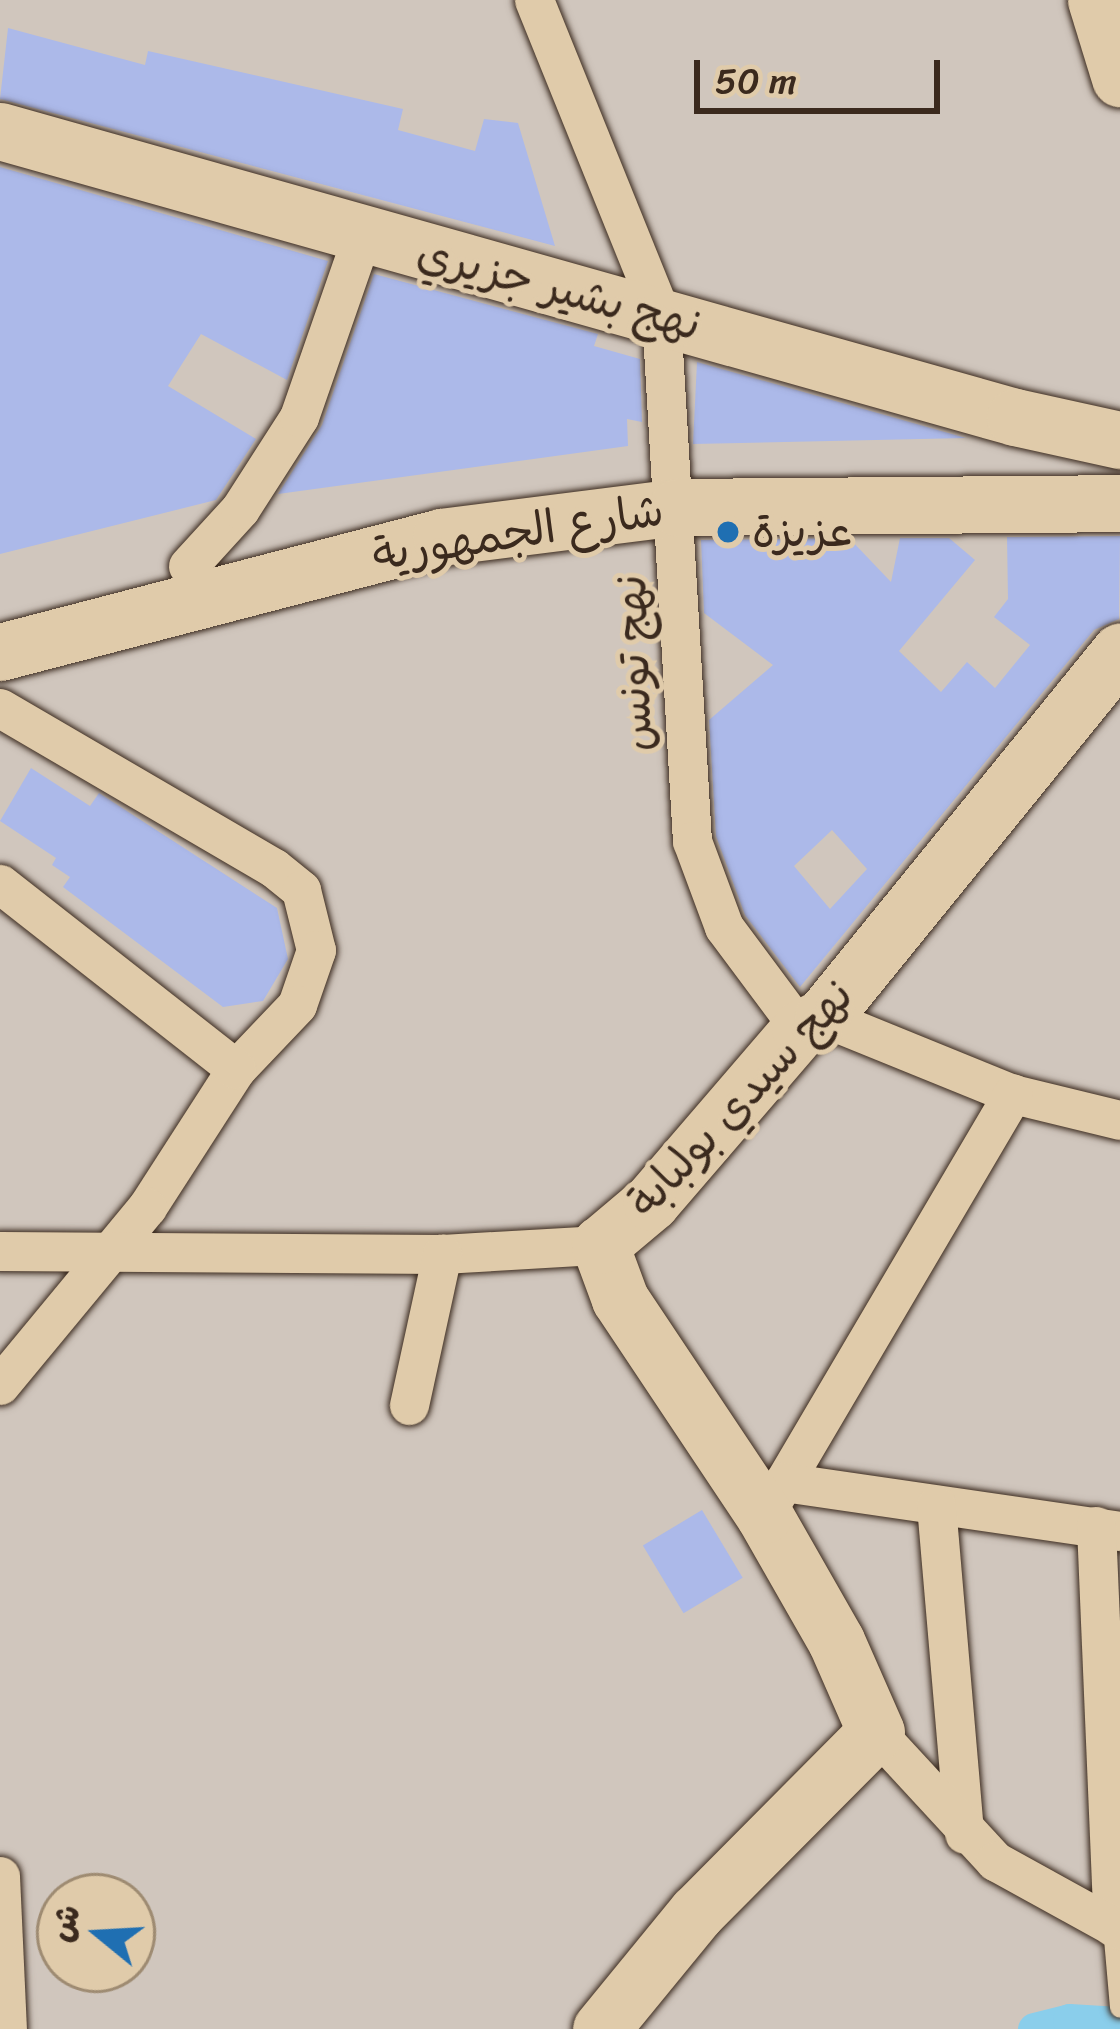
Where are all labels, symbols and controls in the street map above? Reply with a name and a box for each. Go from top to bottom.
scale bar [700,36,946,110]
text: 50 m [715,49,797,113]
street label: نهج بشير جزيري [411,225,707,353]
street label: شارع الجمهورية [368,483,668,583]
place label: عزيزة [752,505,852,559]
marker: عزيزة [715,519,741,545]
street label: نهج تونس [604,574,664,752]
street label: نهج سيدي بولبابة [617,969,865,1229]
north arrow [36,1873,156,1993]
text: ش [31,1897,98,1949]

